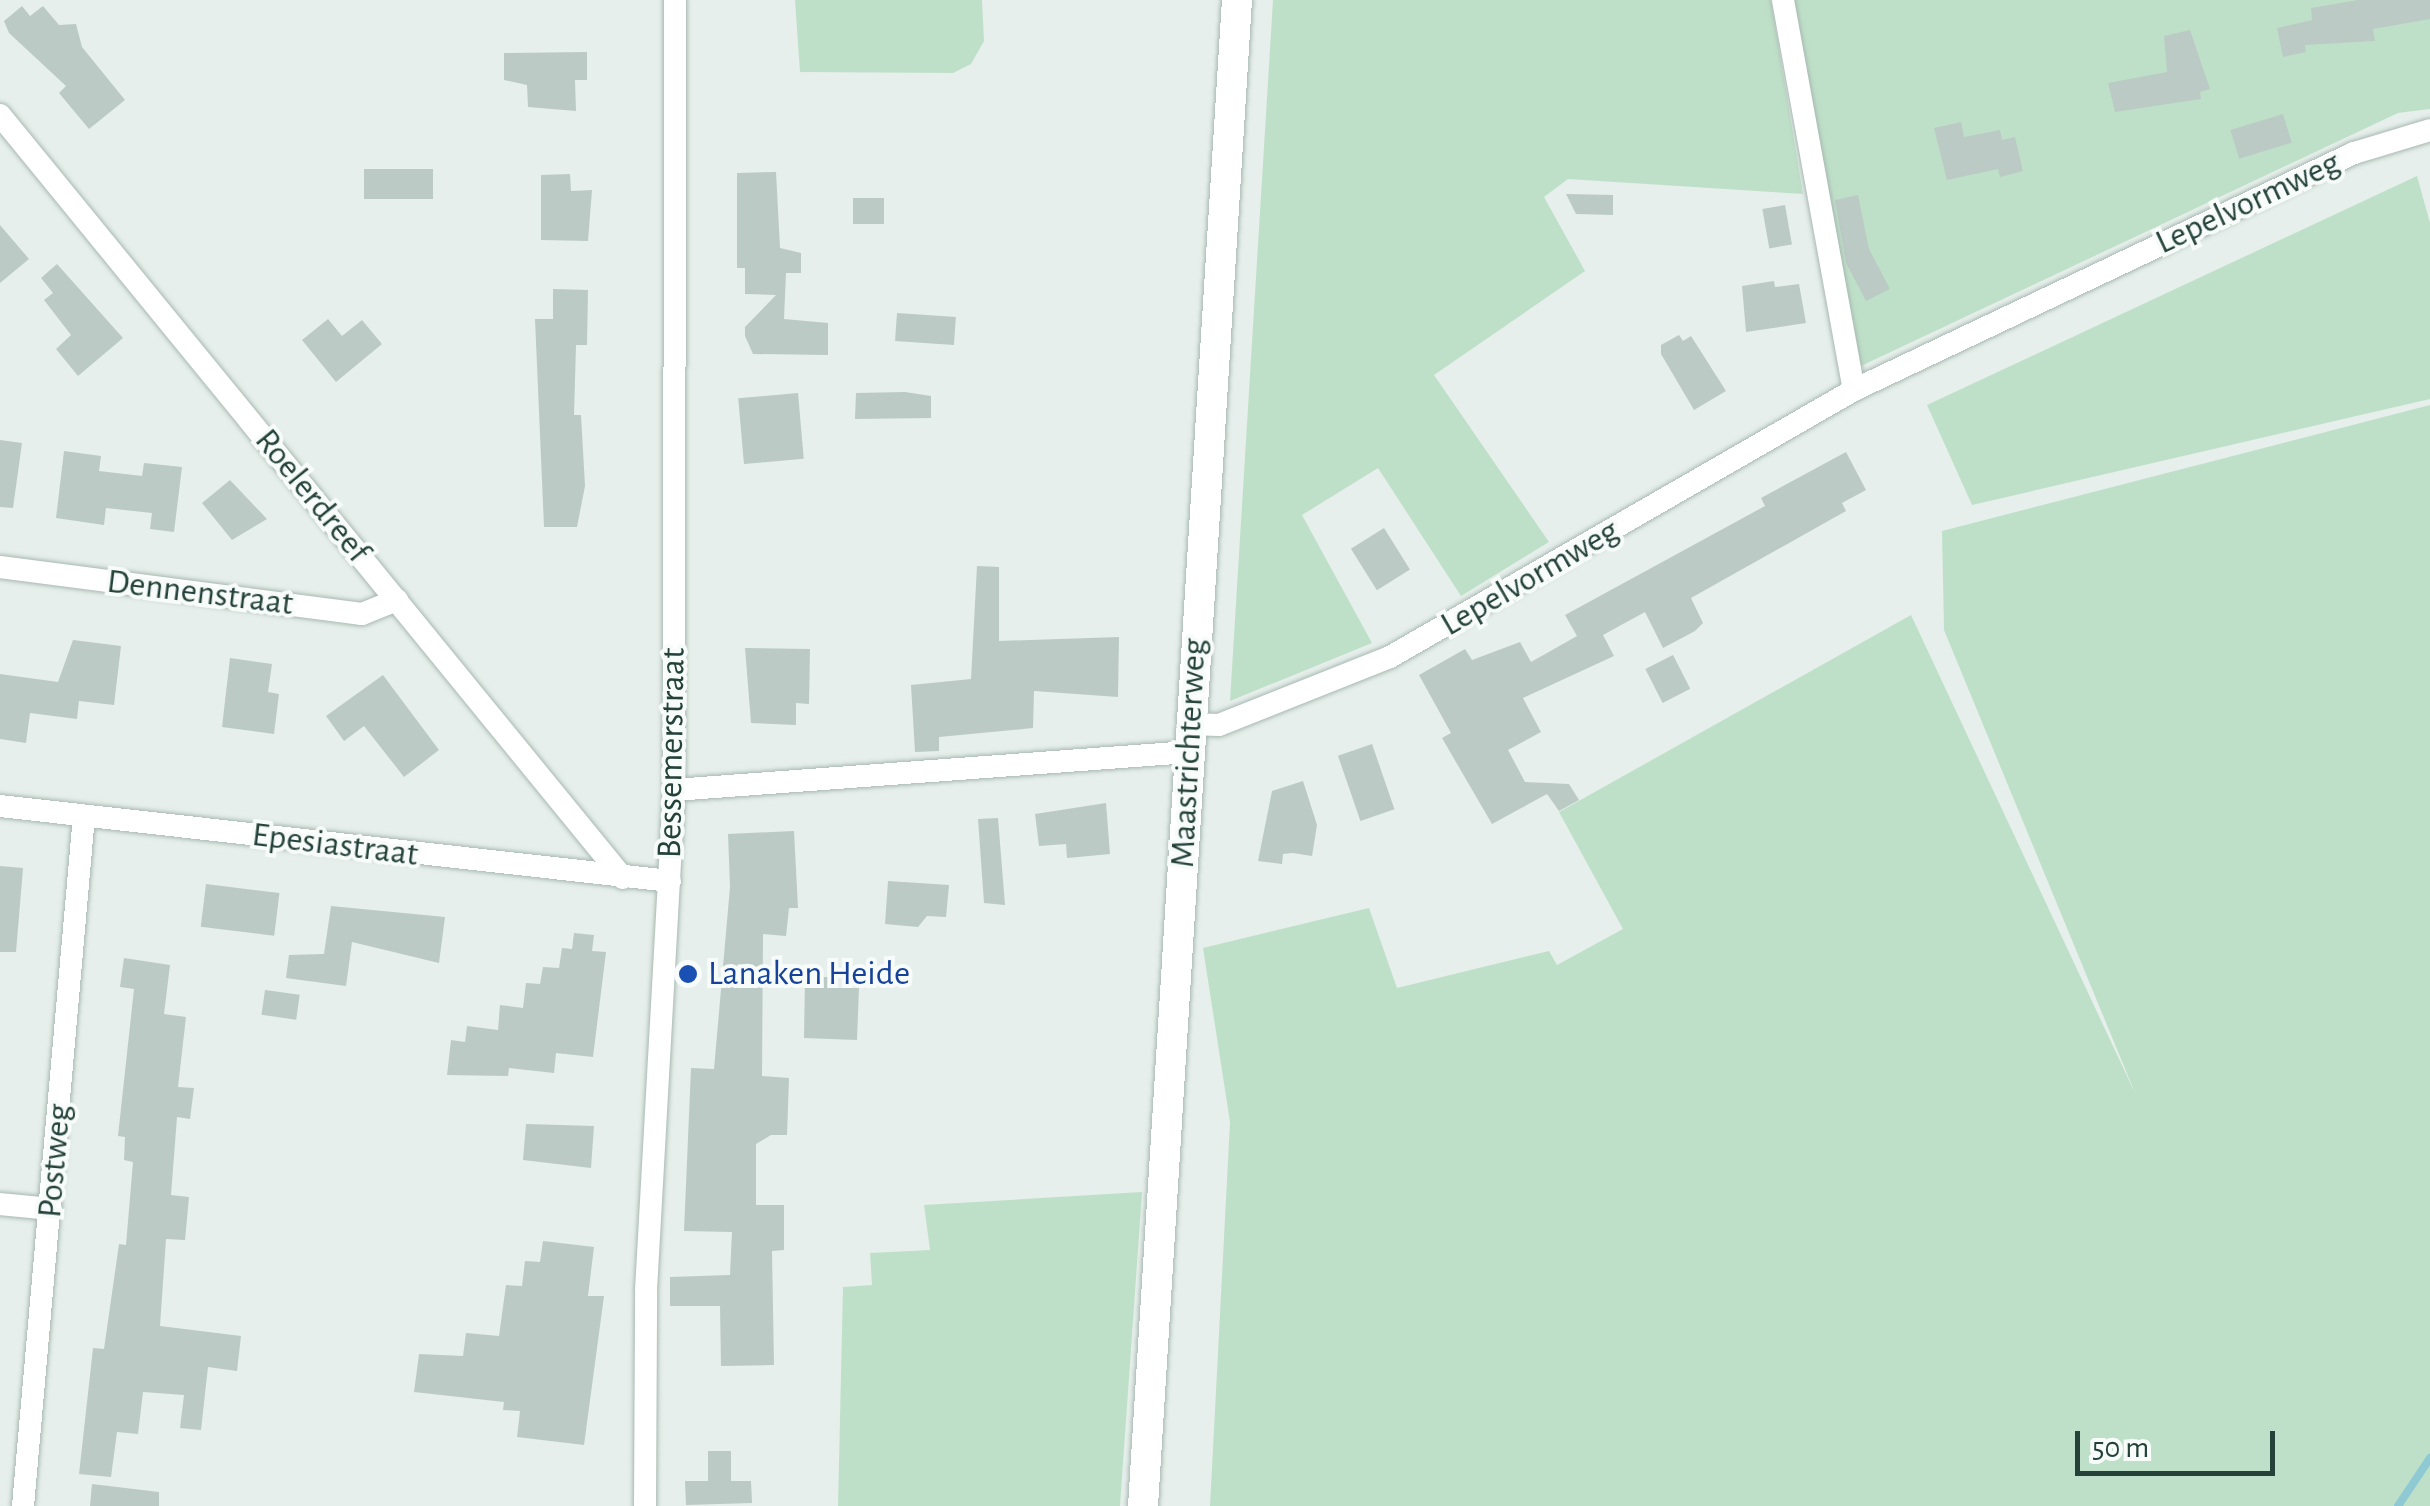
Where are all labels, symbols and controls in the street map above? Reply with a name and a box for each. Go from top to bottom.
street label: Lepelvormweg [2149,142,2347,264]
street label: Roelerdreef [245,421,379,571]
street label: Lepelvormweg [1434,510,1626,646]
street label: Dennenstraat [104,561,296,625]
street label: Maastrichterweg [1162,637,1216,869]
street label: Bessemerstraat [649,647,695,859]
street label: Epesiastraat [250,814,420,876]
place label: Lanaken Heide [708,953,910,995]
marker: Lanaken Heide [677,963,699,985]
street label: Postweg [29,1102,81,1220]
scale bar [2080,1411,2280,1473]
text: 50 m [2092,1433,2149,1463]

